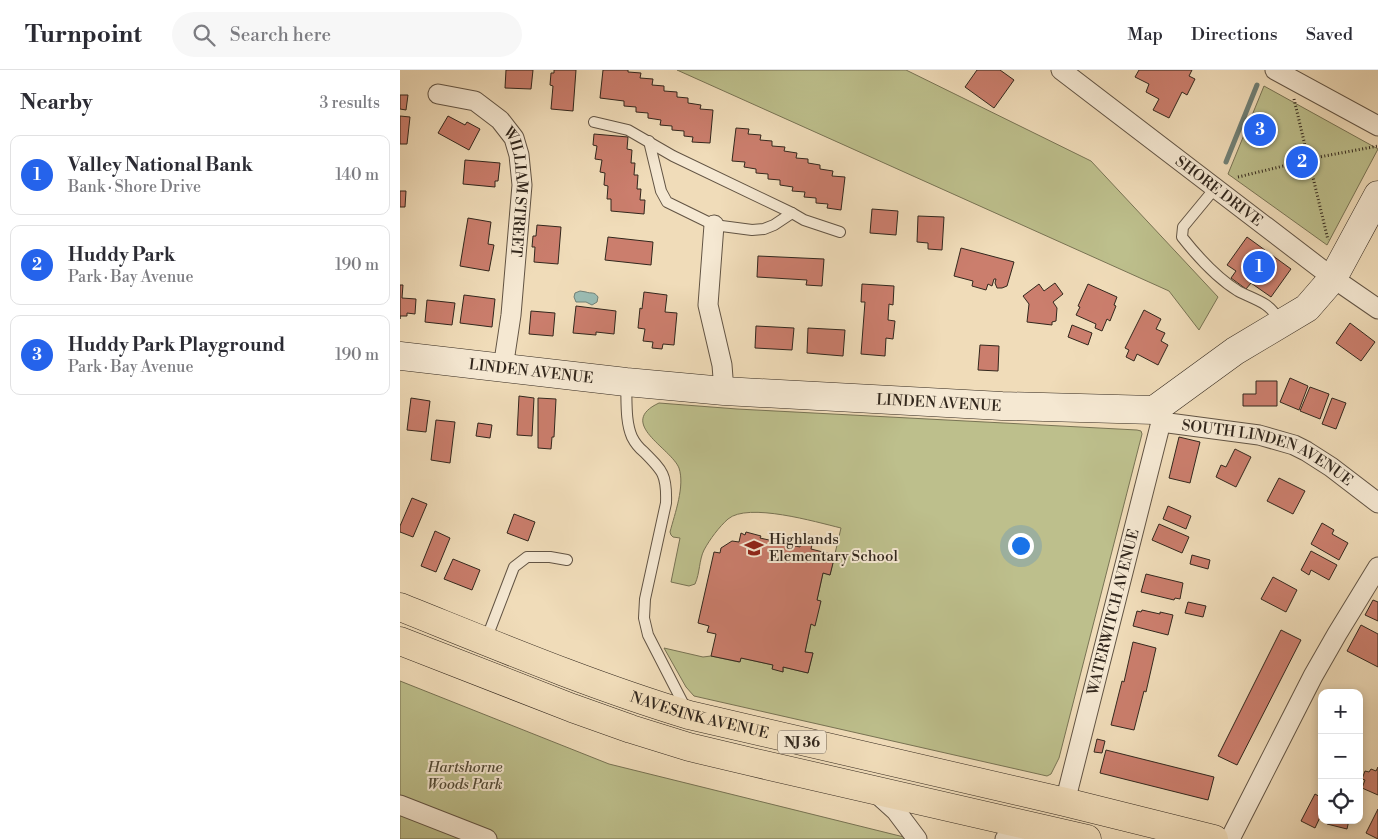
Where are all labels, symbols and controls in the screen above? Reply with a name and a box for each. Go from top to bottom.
search box [172,12,522,57]
text: Turnpoint [25,20,142,50]
icon: search [190,21,218,49]
text: Search here [230,23,331,47]
text: Map [1127,23,1163,46]
text: Directions [1191,23,1278,46]
text: Saved [1306,23,1353,46]
text: Nearby [20,90,93,116]
text: 3 results [319,93,380,113]
pin: 3 [1244,111,1276,149]
street label: WILLIAM STREET [498,122,531,258]
pin: 2 [1286,143,1318,181]
street label: SHORE DRIVE [1171,152,1266,231]
text: Valley National Bank [68,153,253,177]
text: 1 [33,165,41,185]
text: 140 m [335,165,379,185]
text: Bank · Shore Drive [68,177,201,197]
text: Huddy Park [68,243,176,267]
pin: 1 [1243,248,1275,286]
text: 2 [32,255,42,275]
text: 190 m [335,255,379,275]
text: Park · Bay Avenue [68,267,194,287]
text: Huddy Park Playground [68,333,285,357]
text: 3 [32,345,42,365]
text: 190 m [335,345,379,365]
street label: LINDEN AVENUE [468,355,594,388]
text: Park · Bay Avenue [68,357,194,377]
street label: LINDEN AVENUE [876,390,1002,416]
street label: SOUTH LINDEN AVENUE [1181,416,1357,490]
street label: WATERWITCH AVENUE [1083,527,1144,698]
place label: Highlands Elementary School [769,530,898,566]
your location [1008,533,1034,559]
school or university icon: Highlands Elementary School [743,537,765,559]
street label: NAVESINK AVENUE [628,688,771,743]
map controls [1318,689,1363,824]
button: + [1318,689,1363,734]
road number: NJ 36 [778,730,826,754]
button: − [1318,734,1363,779]
park label: Hartshorne Woods Park [426,758,503,794]
button: locate [1318,779,1363,824]

